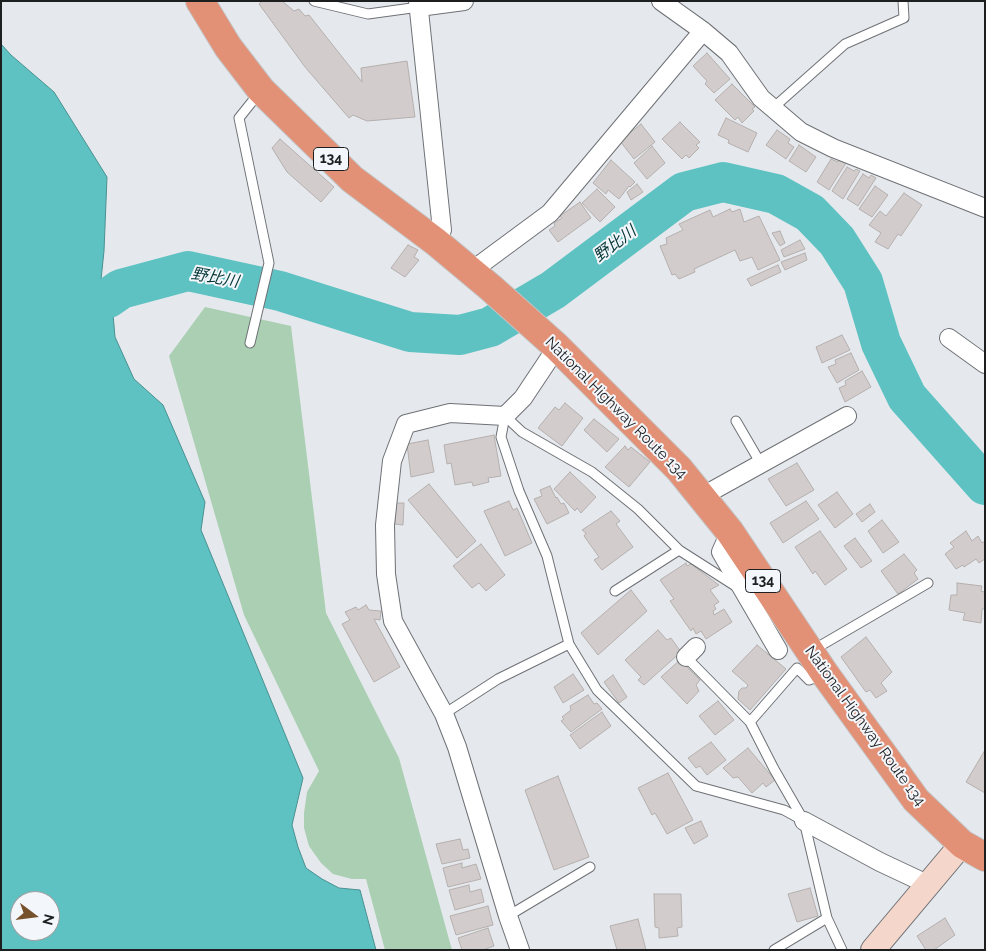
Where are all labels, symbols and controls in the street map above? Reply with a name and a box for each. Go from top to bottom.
road number: 134 [314,148,348,170]
water label: 野比川 [590,222,640,266]
water label: 野比川 [190,264,240,292]
street label: National Highway Route 134 [541,333,691,483]
road number: 134 [746,570,780,592]
street label: National Highway Route 134 [801,643,929,809]
north arrow [10,891,60,941]
text: N [39,912,58,927]

